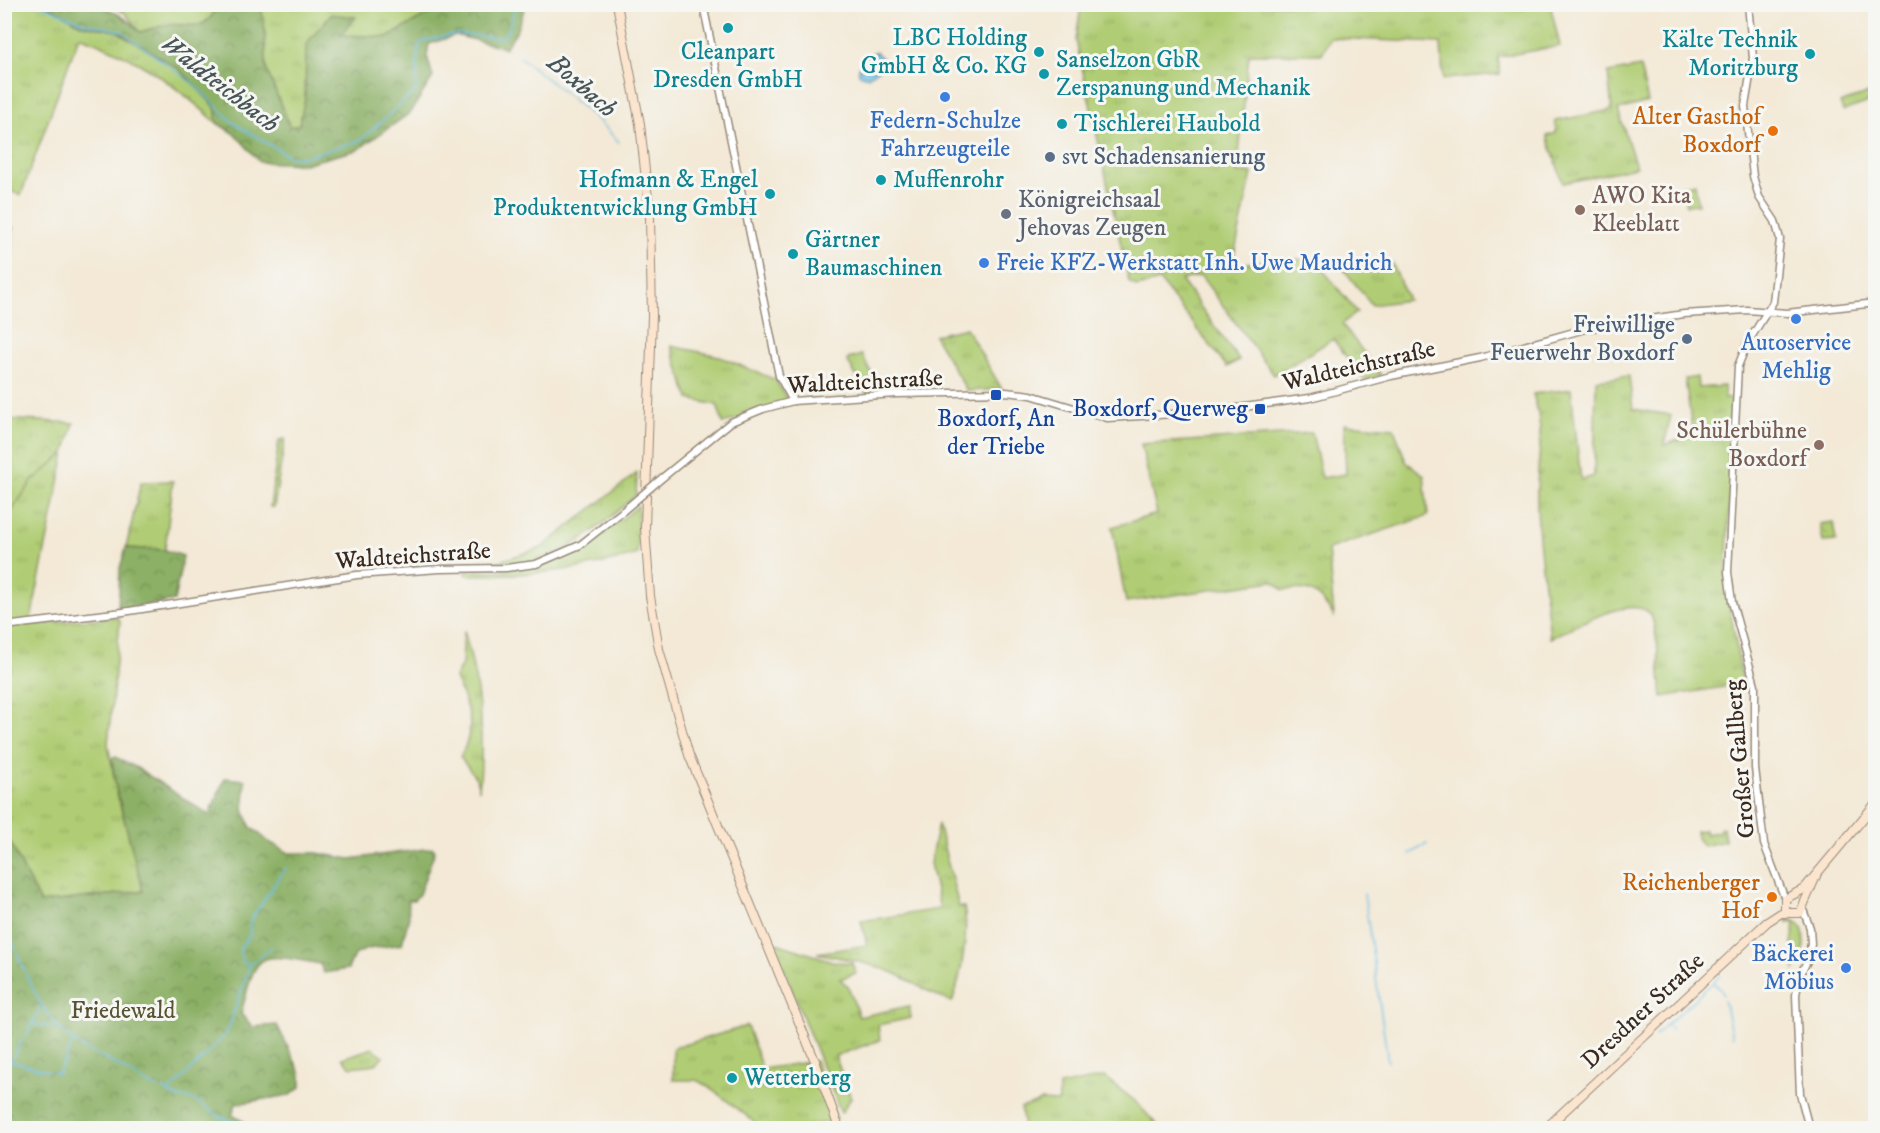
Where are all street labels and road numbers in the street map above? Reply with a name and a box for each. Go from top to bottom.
street label: Waldteichstraße [1279,334,1438,398]
street label: Waldteichstraße [785,363,944,401]
street label: Waldteichstraße [333,536,492,576]
street label: Großer Gallberg [1718,678,1762,840]
street label: Dresdner Straße [1575,946,1711,1076]

